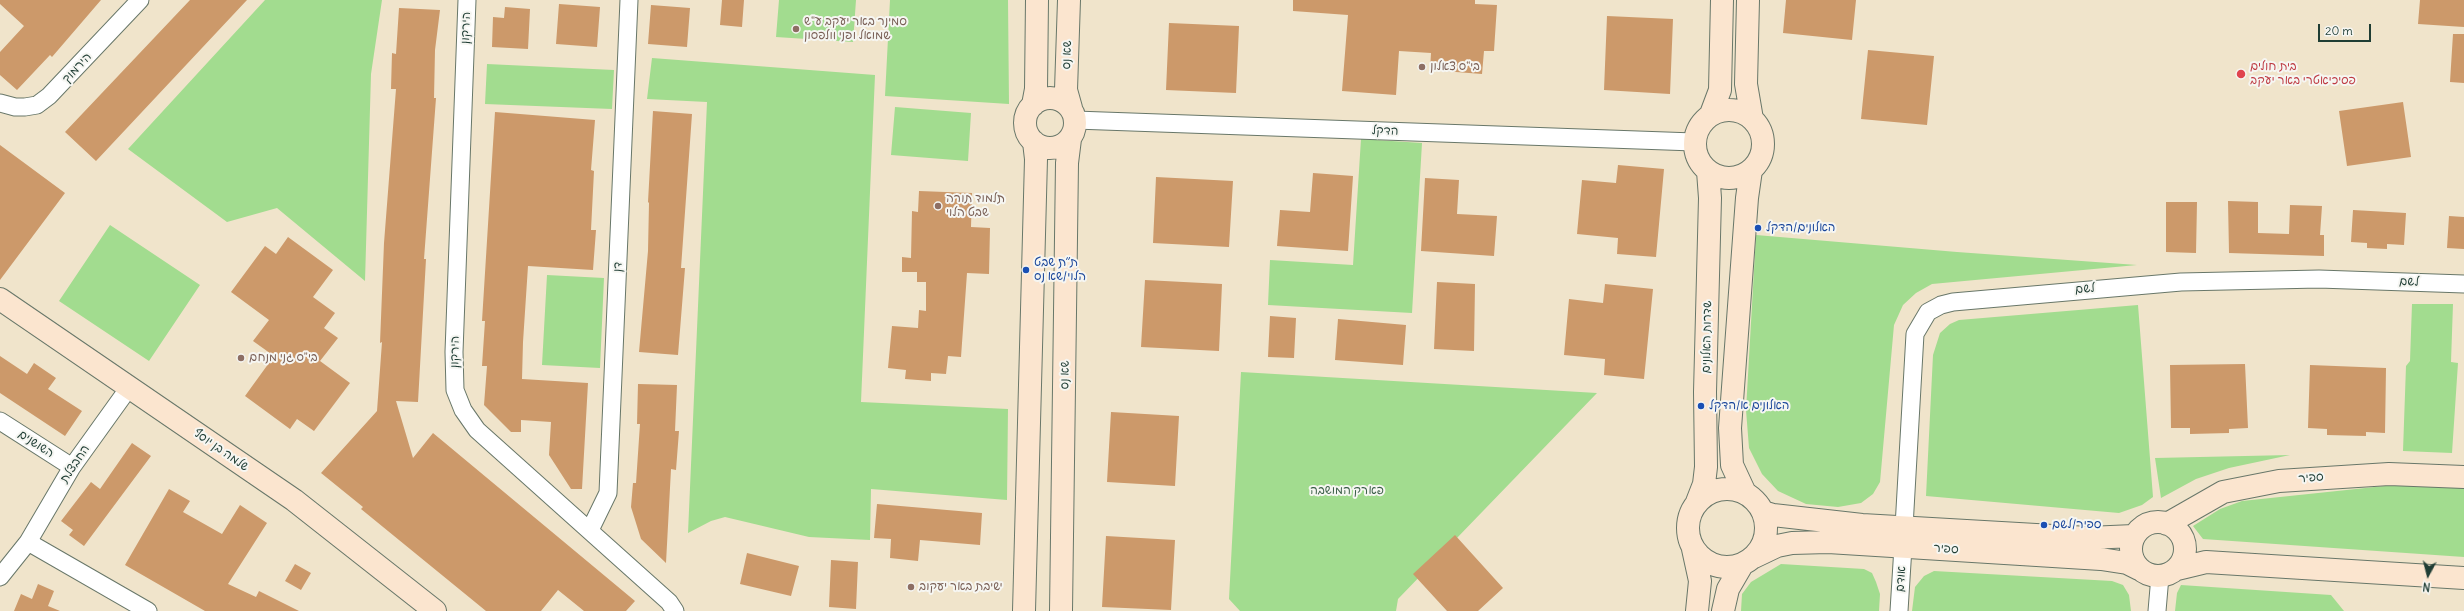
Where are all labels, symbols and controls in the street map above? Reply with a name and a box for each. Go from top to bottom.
street label: הירקון [458,12,474,44]
place label: סמינר באר יעקב ע"ש שמואל ופני וולפסון [804,15,907,43]
scale bar [2320,16,2373,42]
text: 20 m [2325,23,2353,38]
marker: סמינר באר יעקב ע"ש שמואל ופני וולפסון [791,24,801,34]
street label: שא נס [1059,40,1075,70]
street label: הירמוך [59,50,95,86]
place label: בי"ס צאלון [1430,60,1480,74]
place label: בית חולים פסיכיאטרי באר יעקב [2250,60,2356,88]
marker: בי"ס צאלון [1417,62,1427,72]
marker: בית חולים פסיכיאטרי באר יעקב [2235,68,2247,80]
street label: הדקל [1371,123,1399,139]
place label: תלמוד תורה שבט הלוי [946,192,1005,220]
marker: תלמוד תורה שבט הלוי [933,201,943,211]
place label: האלונים/הדקל [1766,221,1835,235]
marker: האלונים/הדקל [1753,223,1763,233]
place label: ת״ת שבט הלוי/שא נס [1034,256,1086,284]
street label: דן [611,262,625,272]
marker: ת״ת שבט הלוי/שא נס [1021,265,1031,275]
street label: לשם [2399,274,2419,290]
street label: לשם [2074,281,2096,297]
street label: שדרות האלונים [1699,301,1715,373]
street label: הירקון [448,336,462,368]
place label: בי"ס גני מנחם [249,351,317,365]
marker: בי"ס גני מנחם [236,353,246,363]
street label: שא נס [1058,360,1072,390]
place label: האלונים א/הדקל [1709,399,1789,413]
marker: האלונים א/הדקל [1696,401,1706,411]
street label: שלמה בן יוסף [191,426,251,474]
street label: השושנים [15,427,57,461]
street label: החבצלת [57,442,93,486]
street label: ספיר [2298,470,2324,486]
park label: פארק המושבה [1310,484,1384,498]
place label: ספיר/לשם [2052,518,2102,532]
marker: ספיר/לשם [2039,520,2049,530]
street label: ספיר [1933,541,1959,557]
north arrow [2408,555,2448,595]
street label: אודם [1893,566,1909,592]
place label: ישיבת באר יעקוב [919,580,1002,594]
text: N [2422,580,2431,594]
marker: ישיבת באר יעקוב [906,582,916,592]

